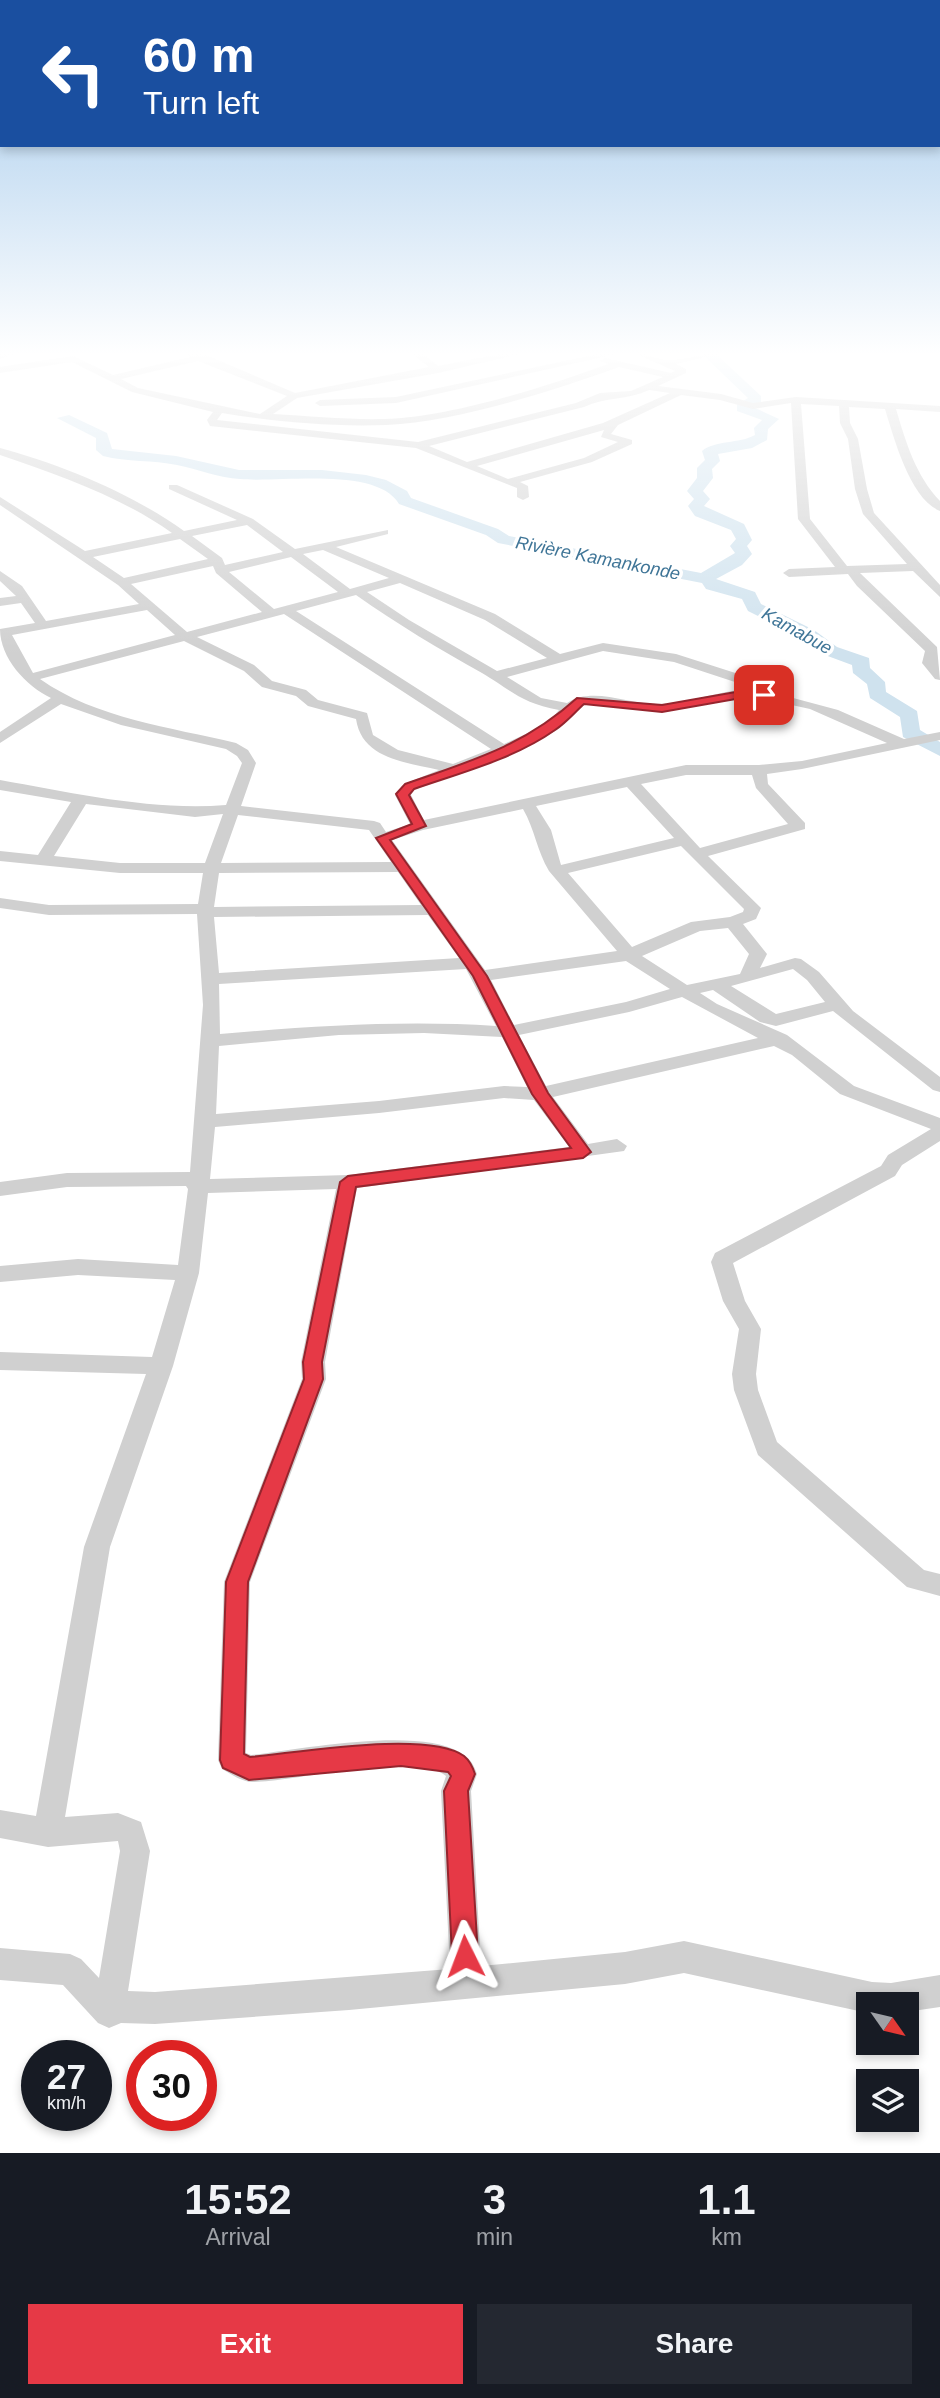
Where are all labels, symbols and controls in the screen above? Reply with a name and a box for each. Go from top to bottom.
icon: left [28,28,119,119]
text: 60 m [143,28,255,82]
text: Turn left [143,85,259,121]
water label: Rivière Kamankonde [514,532,682,584]
water label: Kamabue [758,604,836,658]
pin [734,665,794,725]
icon: arrive [745,676,783,714]
position arrow [428,1919,502,1993]
north arrow [856,1992,919,2054]
map controls [856,1992,919,2132]
speed limit sign: 30 [126,2040,217,2131]
text: 27 [47,2057,86,2096]
button: layers [856,2069,919,2132]
text: km/h [47,2093,86,2113]
text: 15:52 [184,2176,292,2223]
text: 3 [483,2176,506,2223]
text: 1.1 [697,2176,756,2223]
text: Arrival [205,2224,271,2250]
text: min [476,2224,513,2250]
text: km [711,2224,742,2250]
button: Exit [28,2304,463,2384]
button: Share [477,2304,912,2384]

